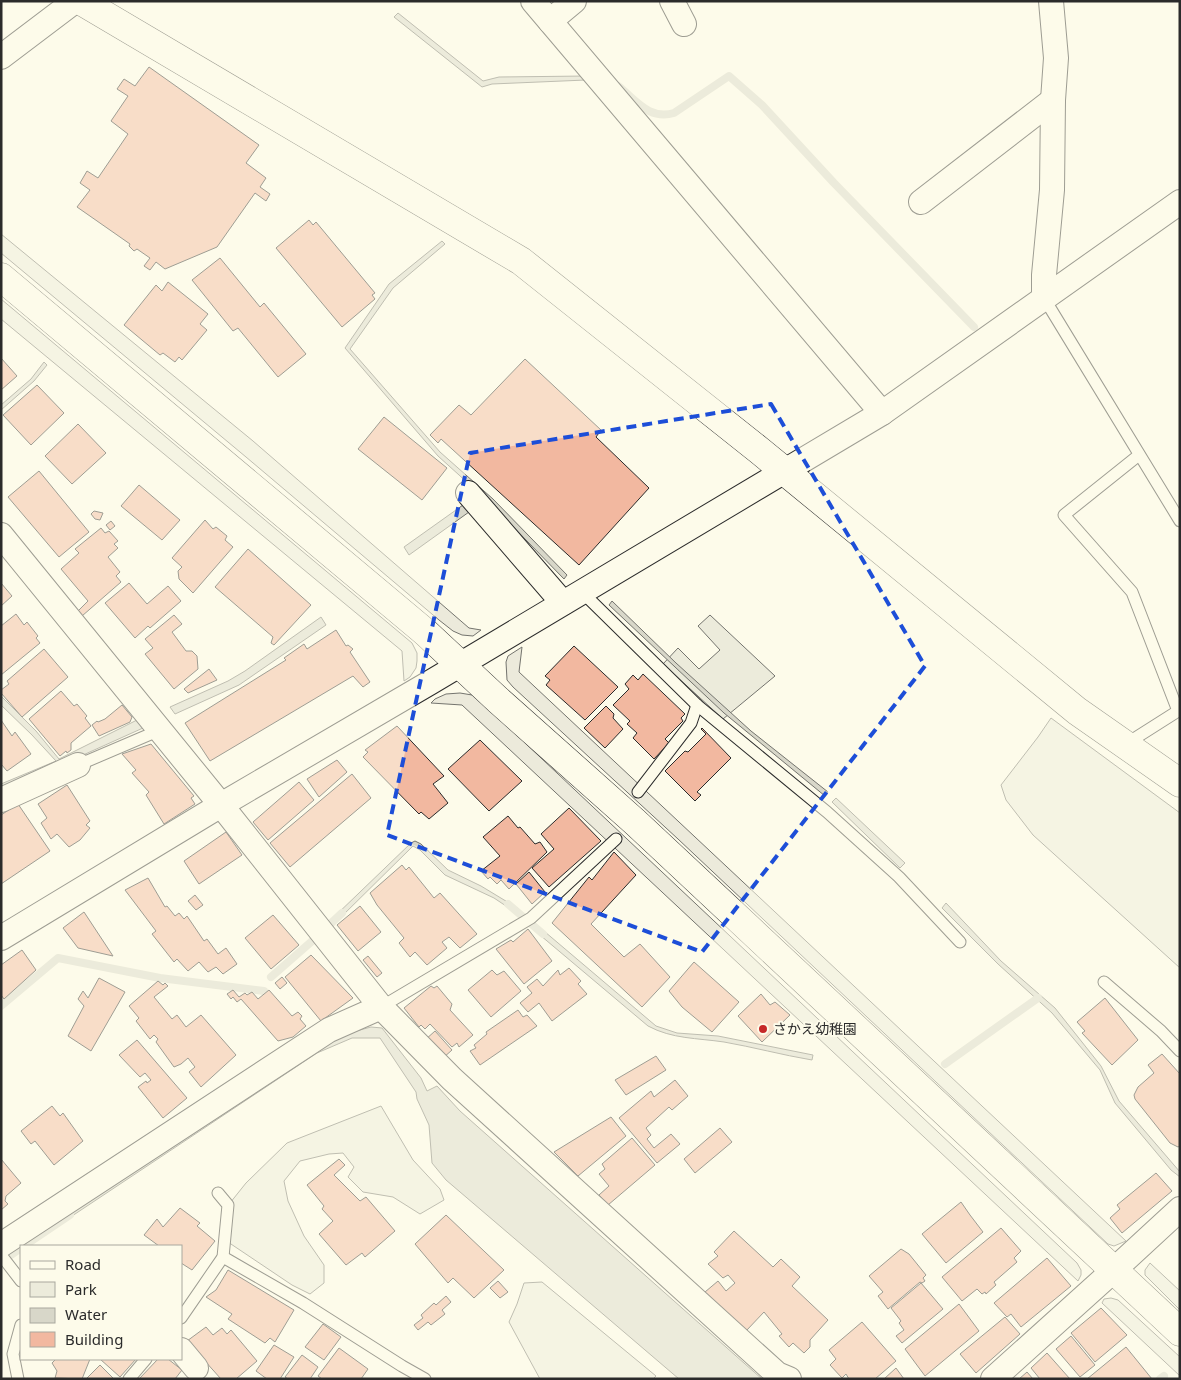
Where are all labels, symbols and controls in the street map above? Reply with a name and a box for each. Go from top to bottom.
place label: さかえ幼稚園 [773,1019,857,1038]
marker: さかえ幼稚園 [757,1023,769,1035]
legend [20,1245,182,1360]
text: Road [65,1254,101,1274]
text: Park [65,1279,97,1299]
text: Water [65,1304,107,1324]
text: Building [65,1329,123,1349]

